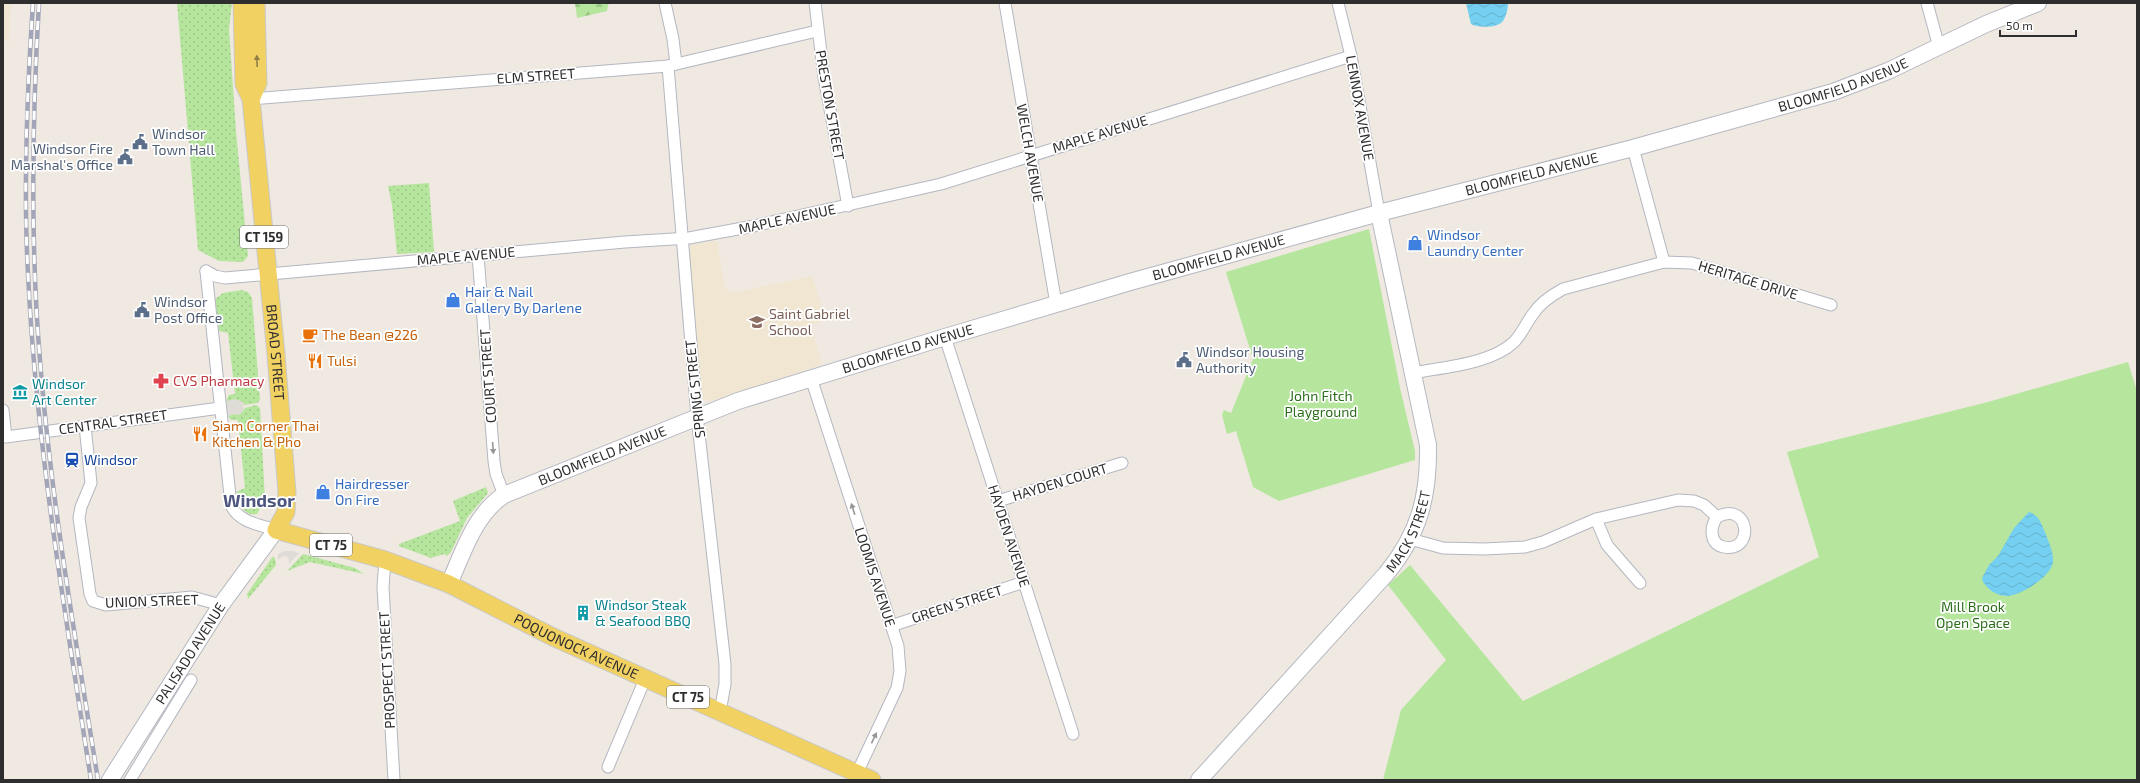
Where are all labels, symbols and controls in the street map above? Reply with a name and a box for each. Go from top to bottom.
scale bar [2000,12,2076,38]
text: 50 m [2006,18,2033,32]
street label: PRESTON STREET [812,49,849,161]
one-way arrow [254,54,260,67]
street label: LENNOX AVENUE [1343,54,1378,162]
street label: BLOOMFIELD AVENUE [1776,54,1911,115]
street label: ELM STREET [496,64,576,87]
street label: WELCH AVENUE [1013,102,1048,204]
street label: MAPLE AVENUE [1050,111,1150,156]
place label: Windsor Town Hall [152,125,215,158]
public building icon: Windsor Town Hall [131,133,149,151]
place label: Windsor Fire Marshal's Office [11,140,113,173]
public building icon: Windsor Fire Marshal's Office [116,148,134,166]
street label: BLOOMFIELD AVENUE [1463,148,1600,199]
street label: MAPLE AVENUE [737,200,837,237]
road number: CT 159 [240,226,288,248]
place label: Windsor Laundry Center [1427,226,1524,259]
street label: BLOOMFIELD AVENUE [1150,230,1287,283]
shop icon: Windsor Laundry Center [1406,234,1424,252]
street label: MAPLE AVENUE [416,243,516,268]
street label: HERITAGE DRIVE [1696,256,1800,303]
place label: Hair & Nail Gallery By Darlene [465,283,582,316]
shop icon: Hair & Nail Gallery By Darlene [444,291,462,309]
place label: Windsor Post Office [154,293,222,326]
public building icon: Windsor Post Office [133,301,151,319]
street label: BROAD STREET [263,303,289,401]
place label: Saint Gabriel School [769,305,851,338]
school or university icon: Saint Gabriel School [748,313,766,331]
street label: BLOOMFIELD AVENUE [840,320,976,376]
cafe icon: The Bean @226 [301,326,319,344]
place label: The Bean @226 [322,326,418,343]
street label: COURT STREET [476,328,499,424]
street label: SPRING STREET [681,339,708,439]
place label: Windsor Housing Authority [1196,343,1304,376]
public building icon: Windsor Housing Authority [1175,351,1193,369]
restaurant icon: Tulsi [306,352,324,370]
place label: Tulsi [327,352,357,369]
pharmacy icon: CVS Pharmacy [152,372,170,390]
place label: CVS Pharmacy [173,372,265,389]
place label: Windsor Art Center [32,375,97,408]
museum icon: Windsor Art Center [11,383,29,401]
park label: John Fitch Playground [1285,387,1357,420]
street label: CENTRAL STREET [57,405,168,438]
place label: Siam Corner Thai Kitchen & Pho [212,417,319,450]
street label: BLOOMFIELD AVENUE [535,422,669,488]
restaurant icon: Siam Corner Thai Kitchen & Pho [191,425,209,443]
one-way arrow [490,442,497,454]
station icon: Windsor [63,451,81,469]
place label: Windsor [84,451,138,468]
street label: HAYDEN COURT [1010,459,1109,504]
place label: Hairdresser On Fire [335,475,410,508]
street label: HAYDEN AVENUE [985,482,1034,589]
shop icon: Hairdresser On Fire [314,483,332,501]
district label: Windsor [223,489,295,511]
street label: MACK STREET [1382,489,1433,575]
one-way arrow [850,503,856,515]
street label: LOOMIS AVENUE [851,525,900,629]
road number: CT 75 [310,534,352,556]
street label: GREEN STREET [909,581,1004,626]
street label: UNION STREET [105,590,199,611]
place label: Windsor Steak & Seafood BBQ [595,596,691,629]
park label: Mill Brook Open Space [1936,598,2010,631]
street label: PALISADO AVENUE [151,599,229,707]
building icon: Windsor Steak & Seafood BBQ [574,604,592,622]
street label: POQUONOCK AVENUE [511,610,641,682]
street label: PROSPECT STREET [375,611,398,729]
road number: CT 75 [667,686,709,708]
one-way arrow [871,733,877,744]

